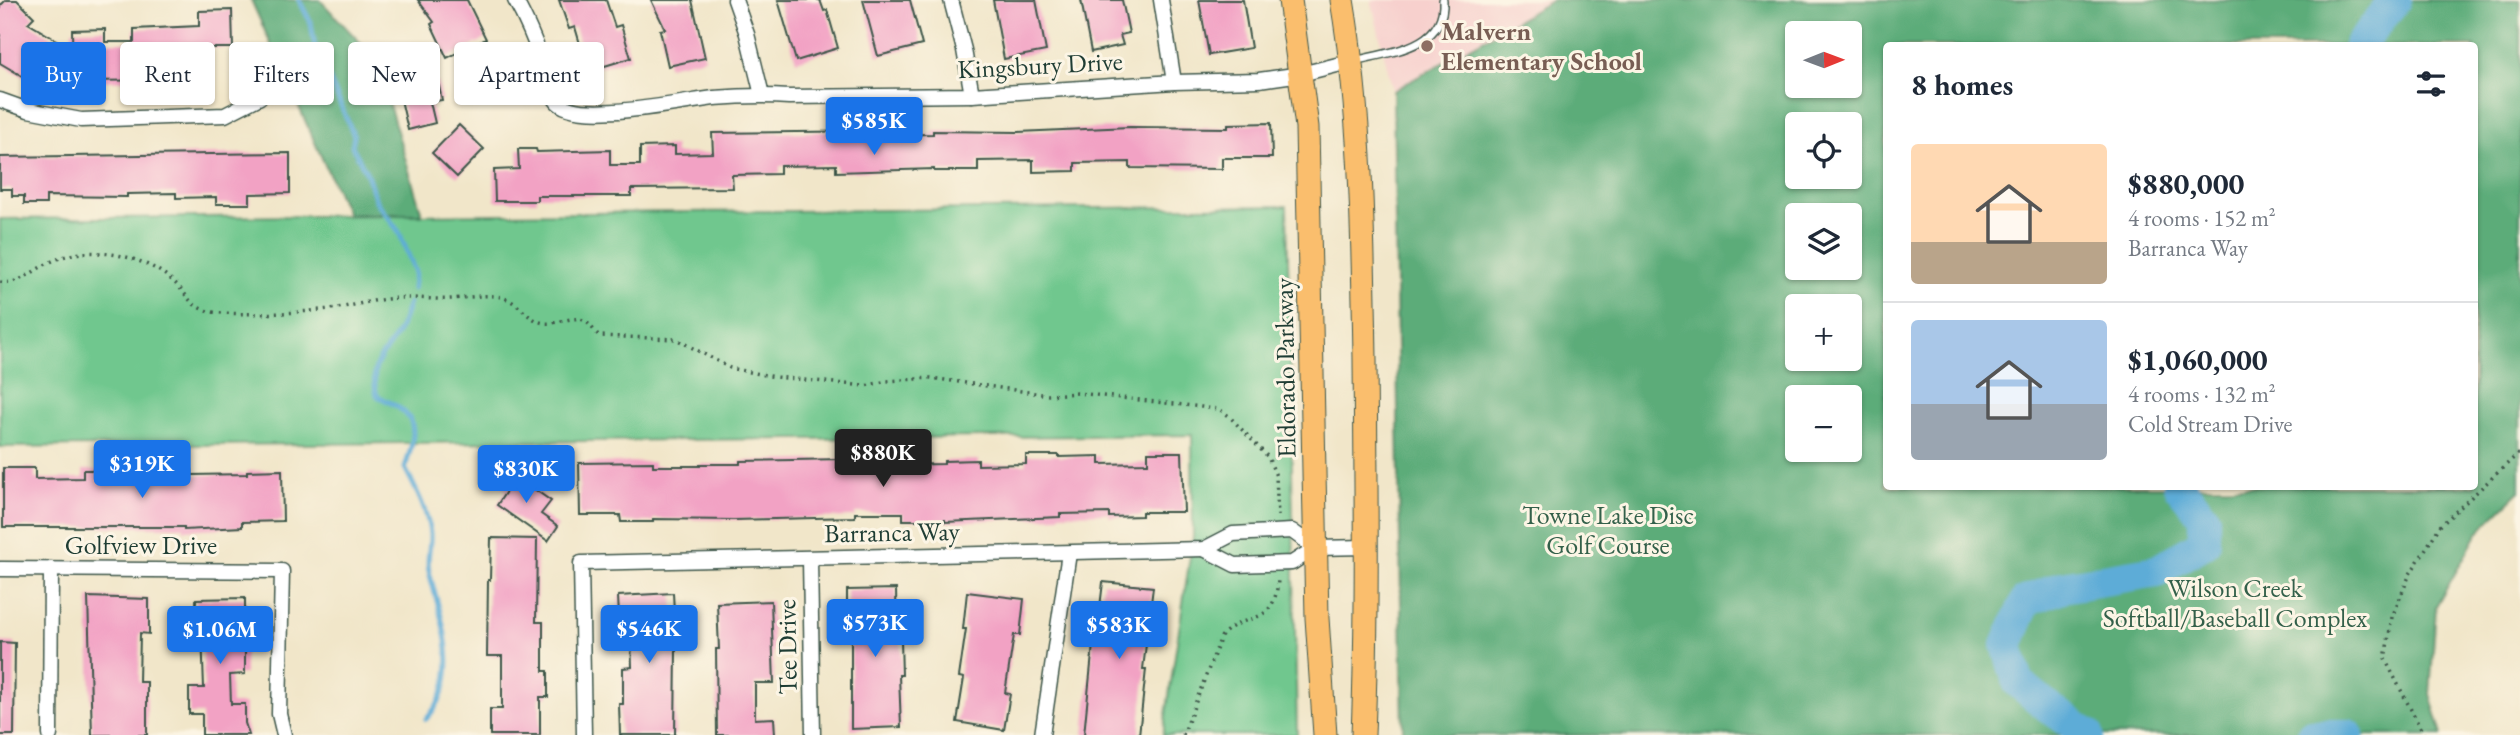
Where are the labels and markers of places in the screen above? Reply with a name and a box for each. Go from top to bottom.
place label: Malvern Elementary School [1441,14,1642,78]
marker: Malvern Elementary School [1419,38,1435,54]
pin: $585K [825,97,923,157]
pin: $880K [834,430,932,489]
pin: $319K [93,440,191,500]
pin: $830K [477,446,575,505]
pin: $573K [826,600,924,659]
pin: $583K [1070,602,1168,661]
pin: $1.06M [163,606,277,666]
pin: $546K [600,606,698,665]

